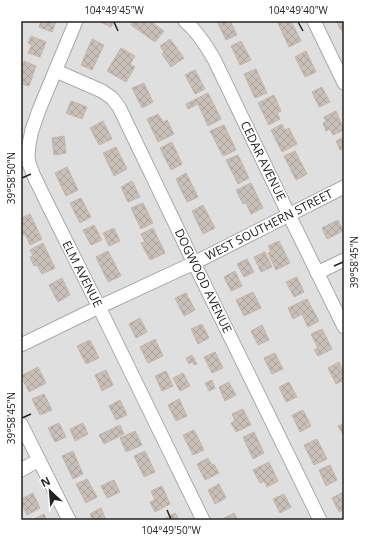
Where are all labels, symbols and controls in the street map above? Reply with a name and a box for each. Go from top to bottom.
text: 104°49'45"W [84,3,145,17]
text: 104°49'40"W [268,3,329,17]
street label: CEDAR AVENUE [237,118,290,204]
text: 39°58'50"N [4,152,18,204]
street label: WEST SOUTHERN STREET [202,185,336,264]
street label: DOGWOOD AVENUE [171,226,236,336]
text: 39°58'45"N [347,236,361,288]
street label: ELM AVENUE [58,238,107,310]
text: 39°58'45"N [4,392,18,444]
north arrow [30,471,70,511]
text: N [38,473,53,490]
text: 104°49'50"W [141,523,202,537]

